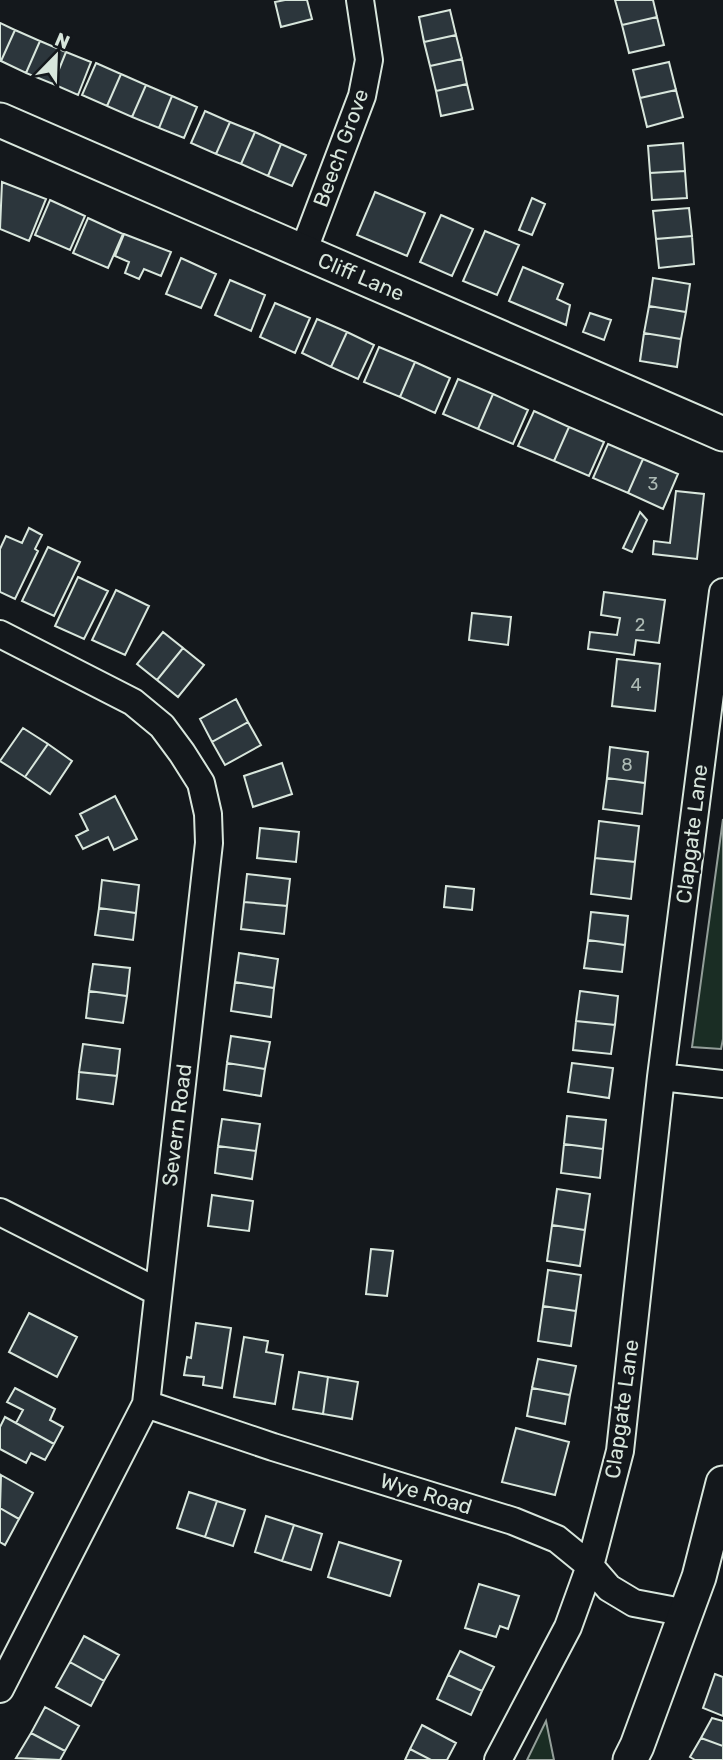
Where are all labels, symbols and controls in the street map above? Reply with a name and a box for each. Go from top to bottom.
north arrow [21,21,91,91]
text: N [52,28,73,54]
street label: Beech Grove [308,85,373,210]
street label: Cliff Lane [314,247,408,306]
house number: 3 [648,473,658,495]
house number: 2 [635,614,645,636]
house number: 4 [630,674,642,696]
house number: 8 [621,754,633,776]
street label: Clapgate Lane [671,763,712,905]
street label: Severn Road [157,1062,196,1188]
street label: Clapgate Lane [599,1338,644,1480]
street label: Wye Road [377,1468,475,1519]

